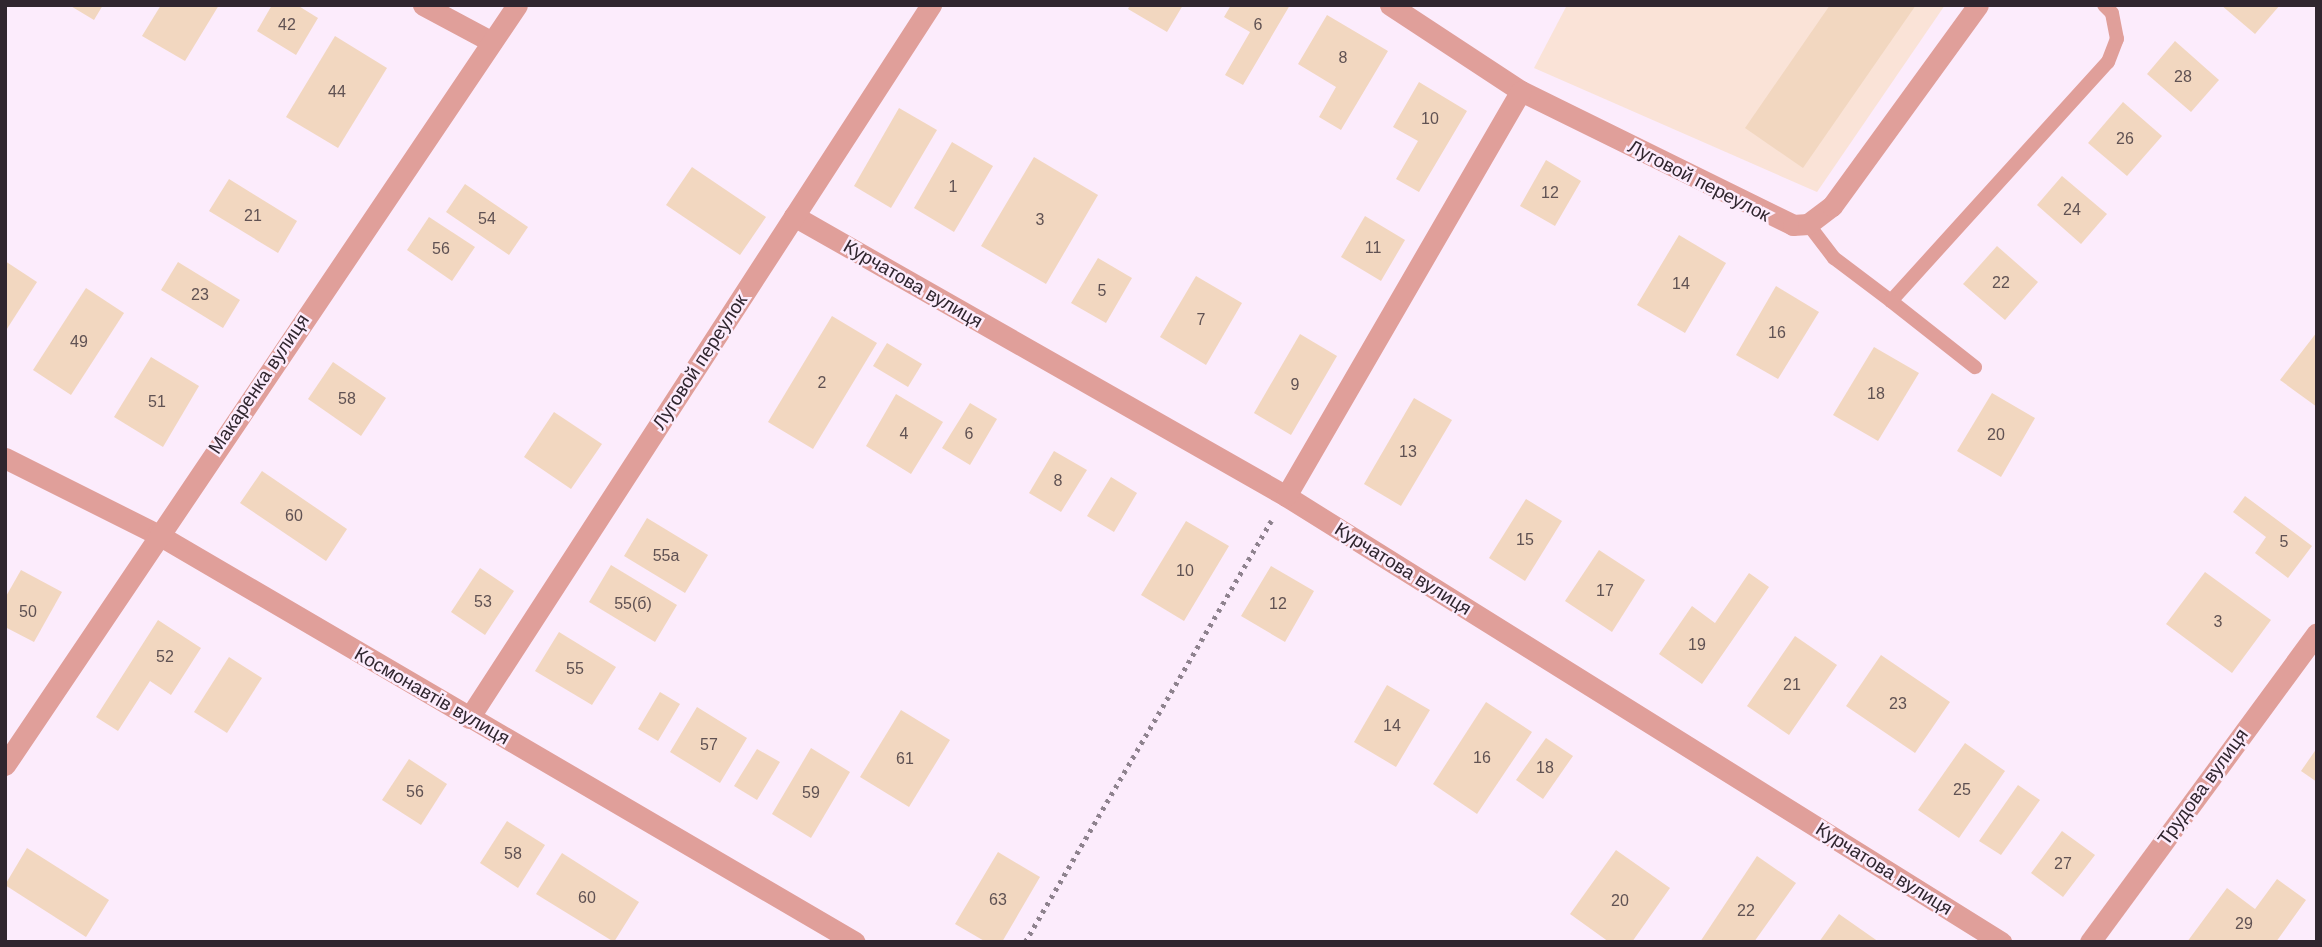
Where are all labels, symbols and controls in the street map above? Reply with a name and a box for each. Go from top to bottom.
house number: 42 [278,15,296,35]
house number: 6 [1254,15,1262,35]
house number: 8 [1339,48,1347,68]
house number: 28 [2174,67,2192,87]
house number: 44 [328,82,346,102]
house number: 10 [1421,109,1439,129]
house number: 26 [2116,129,2134,149]
street label: Луговой переулок [1624,135,1774,227]
house number: 1 [949,177,957,197]
house number: 12 [1541,183,1559,203]
house number: 24 [2063,200,2081,220]
house number: 21 [244,206,262,226]
house number: 54 [478,209,496,229]
house number: 3 [1036,210,1044,230]
street label: Курчатова вулиця [839,235,987,333]
house number: 11 [1365,238,1381,258]
house number: 56 [432,239,450,259]
house number: 22 [1992,273,2010,293]
house number: 14 [1672,274,1690,294]
house number: 5 [1098,281,1106,301]
house number: 23 [191,285,209,305]
street label: Луговой переулок [648,290,752,434]
street label: Макаренка вулиця [204,310,314,458]
house number: 7 [1197,310,1205,330]
house number: 16 [1768,323,1786,343]
house number: 49 [70,332,88,352]
house number: 2 [818,373,826,393]
house number: 9 [1291,375,1299,395]
house number: 18 [1867,384,1885,404]
house number: 58 [338,389,356,409]
house number: 51 [148,392,166,412]
house number: 4 [900,424,908,444]
house number: 6 [965,424,973,444]
house number: 20 [1987,425,2005,445]
house number: 13 [1399,442,1417,462]
house number: 8 [1054,471,1062,491]
house number: 60 [285,506,303,526]
street label: Курчатова вулиця [1330,518,1476,620]
house number: 15 [1516,530,1534,550]
house number: 5 [2280,532,2288,552]
house number: 55а [653,546,679,566]
house number: 10 [1176,561,1194,581]
house number: 17 [1596,581,1614,601]
house number: 53 [474,592,492,612]
house number: 55(б) [614,594,652,614]
house number: 12 [1269,594,1287,614]
house number: 50 [19,602,37,622]
house number: 3 [2214,612,2222,632]
house number: 19 [1688,635,1706,655]
street label: Космонавтів вулиця [350,642,514,750]
house number: 52 [156,647,174,667]
house number: 55 [566,659,584,679]
house number: 21 [1783,675,1801,695]
house number: 23 [1889,694,1907,714]
house number: 14 [1383,716,1401,736]
street label: Трудова вулиця [2153,724,2253,850]
house number: 57 [700,735,718,755]
house number: 16 [1473,748,1491,768]
house number: 61 [896,749,914,769]
house number: 18 [1536,758,1554,778]
house number: 25 [1953,780,1971,800]
house number: 56 [406,782,424,802]
house number: 59 [802,783,820,803]
street label: Курчатова вулиця [1811,818,1957,920]
house number: 58 [504,844,522,864]
house number: 27 [2054,854,2072,874]
house number: 60 [578,888,596,908]
house number: 63 [989,890,1007,910]
house number: 20 [1611,891,1629,911]
house number: 22 [1737,901,1755,921]
house number: 29 [2235,914,2253,934]

